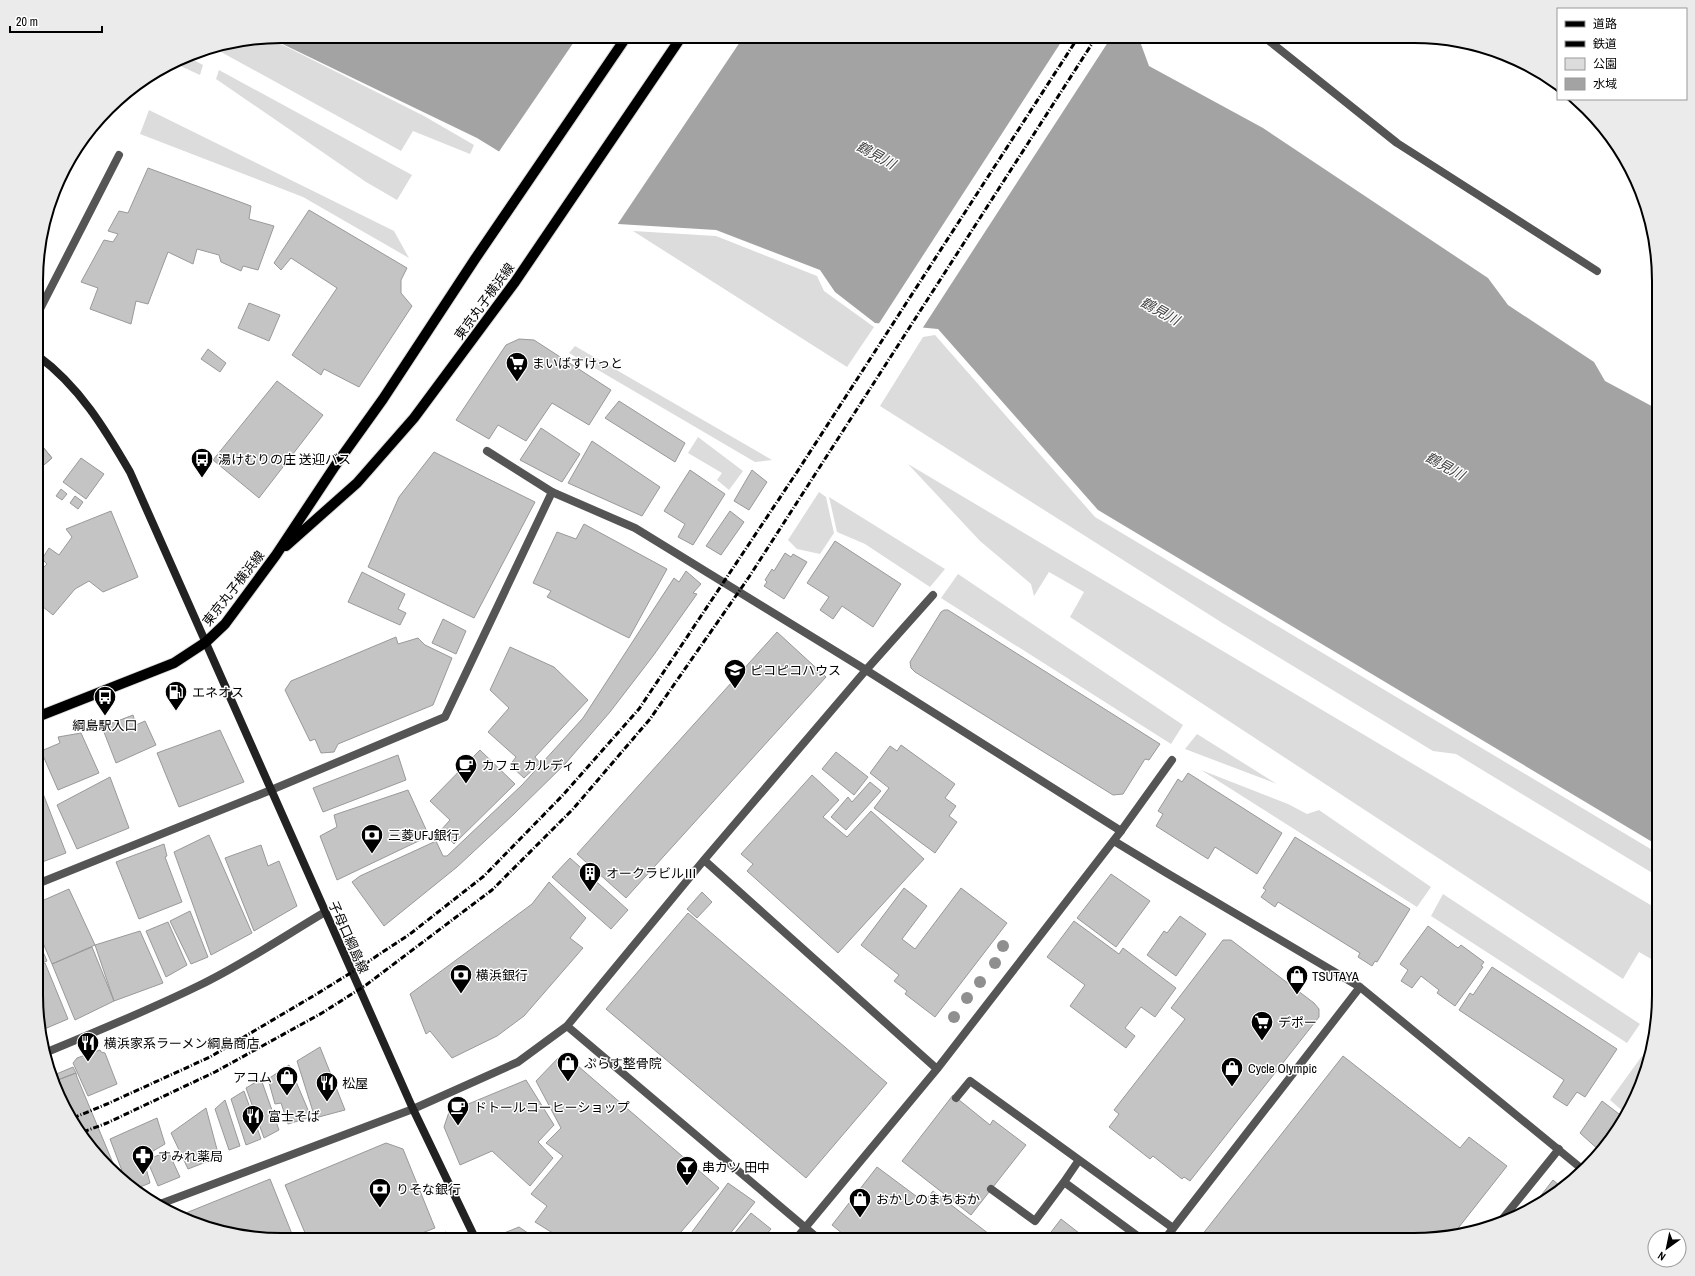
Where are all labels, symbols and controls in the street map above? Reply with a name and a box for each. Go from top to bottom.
scale bar [10,8,102,34]
legend [1557,8,1687,100]
text: 20 m [16,14,38,30]
text: 道路 [1593,16,1617,32]
text: 鉄道 [1593,36,1617,52]
text: 公園 [1593,56,1617,72]
text: 水域 [1593,76,1617,92]
water label: 鶴見川 [853,137,900,174]
street label: 東京丸子横浜線 [451,259,518,343]
water label: 鶴見川 [1137,293,1184,330]
supermarket icon: まいばすけっと [504,350,530,383]
place label: まいばすけっと [532,355,623,372]
bus stop icon: 湯けむりの庄 送迎バス [189,446,215,479]
water label: 鶴見川 [1422,448,1469,485]
place label: 湯けむりの庄 送迎バス [218,451,351,468]
street label: 東京丸子横浜線 [199,547,268,629]
school or university icon: ピコピコハウス [722,657,748,690]
place label: ピコピコハウス [750,662,841,679]
fuel station icon: エネオス [163,679,189,712]
bus stop icon: 綱島駅入口 [92,684,118,717]
place label: エネオス [192,684,244,701]
place label: 綱島駅入口 [72,717,138,734]
cafe icon: カフェ カルディ [453,752,479,785]
place label: カフェ カルディ [482,757,575,774]
bank icon: 三菱UFJ銀行 [359,822,385,855]
place label: 三菱UFJ銀行 [388,827,460,844]
building icon: オークラビルⅢ [577,860,603,893]
place label: オークラビルⅢ [606,865,697,882]
street label: 子母口綱島線 [325,898,372,976]
bank icon: 横浜銀行 [448,962,474,995]
shop icon: TSUTAYA [1284,963,1310,996]
place label: 横浜銀行 [476,967,528,984]
place label: TSUTAYA [1312,968,1360,985]
supermarket icon: デポー [1249,1009,1275,1042]
place label: デポー [1278,1014,1317,1031]
restaurant icon: 横浜家系ラーメン綱島商店 [75,1030,101,1063]
place label: 横浜家系ラーメン綱島商店 [104,1035,259,1052]
shop icon: ぷらす整骨院 [555,1050,581,1083]
place label: ぷらす整骨院 [584,1055,662,1072]
shop icon: Cycle Olympic [1219,1055,1245,1088]
place label: Cycle Olympic [1248,1060,1317,1077]
shop icon: アコム [274,1064,300,1097]
place label: アコム [233,1069,272,1086]
restaurant icon: 松屋 [314,1070,340,1103]
place label: 松屋 [342,1075,368,1092]
cafe icon: ドトールコーヒーショップ [445,1094,471,1127]
place label: ドトールコーヒーショップ [474,1099,629,1116]
restaurant icon: 富士そば [240,1103,266,1136]
place label: 富士そば [268,1108,320,1125]
pharmacy icon: すみれ薬局 [130,1143,156,1176]
place label: すみれ薬局 [158,1148,223,1165]
bar icon: 串カツ 田中 [674,1154,700,1187]
place label: 串カツ 田中 [702,1159,770,1176]
bank icon: りそな銀行 [367,1176,393,1209]
place label: りそな銀行 [396,1181,461,1198]
shop icon: おかしのまちおか [847,1186,873,1219]
place label: おかしのまちおか [876,1191,980,1208]
north arrow [1647,1228,1687,1268]
text: N [1655,1249,1668,1264]

